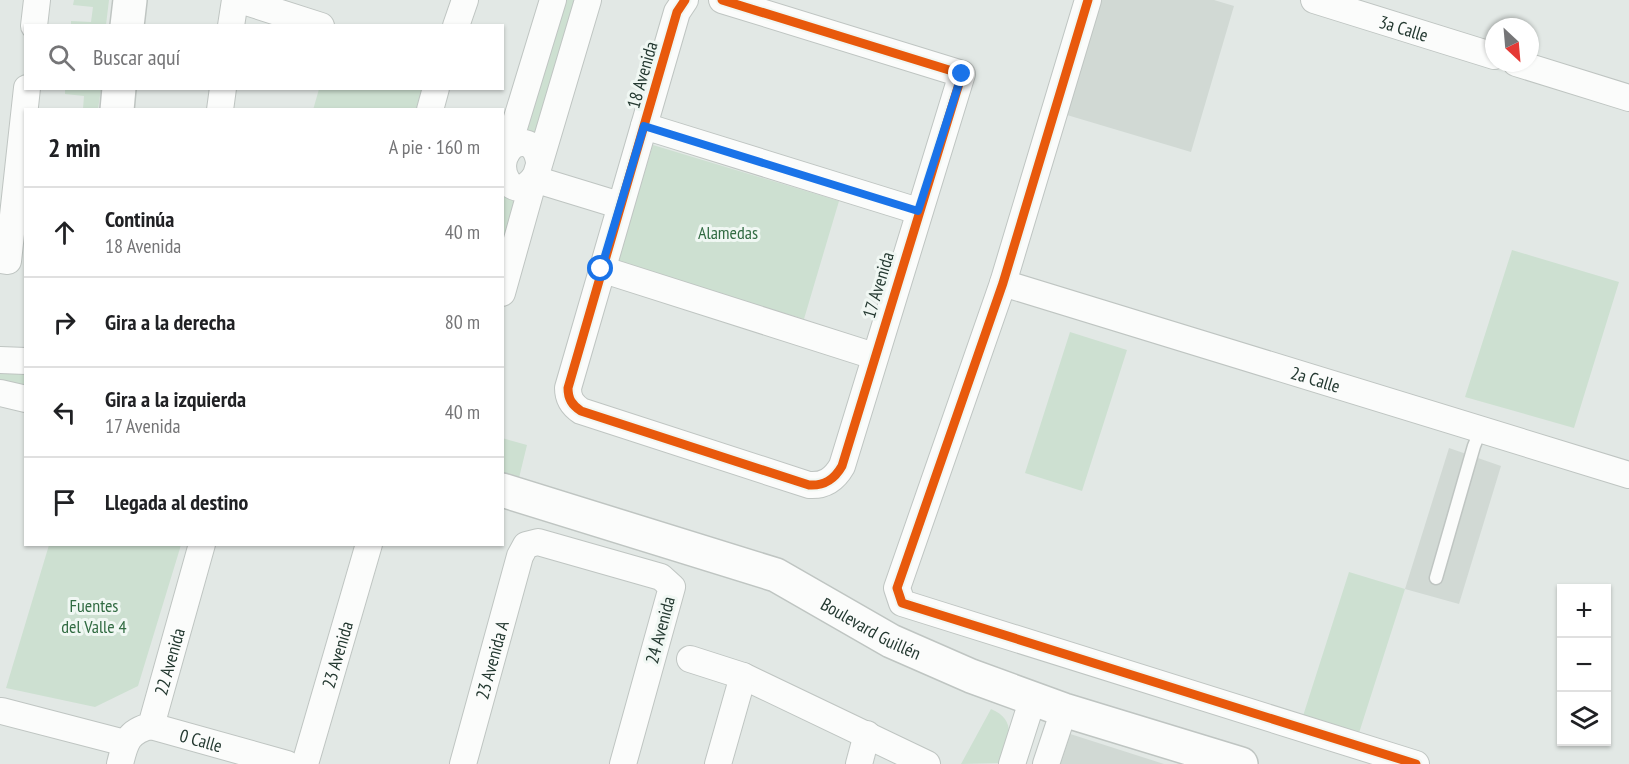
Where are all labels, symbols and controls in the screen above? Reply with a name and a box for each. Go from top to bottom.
street label: 3a Calle [1376,9,1431,46]
north arrow [1485,18,1539,72]
search box [24,24,504,90]
street label: 18 Avenida [621,39,663,111]
icon: search [45,41,78,74]
text: Buscar aquí [93,43,180,71]
route end [948,60,974,86]
text: 2 min [48,131,101,164]
text: A pie · 160 m [389,134,480,160]
text: Continúa [105,205,174,233]
icon: ahead [48,216,81,249]
text: 40 m [445,219,480,245]
park label: Alamedas [698,221,758,244]
text: 18 Avenida [105,233,181,259]
street label: 17 Avenida [857,249,899,321]
route start [587,255,613,281]
icon: right [48,306,81,339]
text: Gira a la derecha [105,308,235,336]
text: 80 m [445,309,480,335]
street label: 2a Calle [1288,361,1343,397]
text: Gira a la izquierda [105,385,246,413]
icon: left [48,396,81,429]
text: 40 m [445,399,480,425]
text: 17 Avenida [105,413,180,439]
icon: arrive [48,486,81,519]
text: Llegada al destino [105,488,248,516]
map controls [1557,584,1611,746]
button: + [1557,584,1611,638]
street label: Boulevard Guillén [817,592,925,664]
park label: Fuentes del Valle 4 [61,594,127,638]
street label: 24 Avenida [640,594,680,666]
street label: 23 Avenida A [470,617,513,702]
street label: 23 Avenida [316,618,357,691]
street label: 22 Avenida [149,625,189,698]
button: − [1557,638,1611,692]
button: layers [1557,692,1611,746]
street label: 0 Calle [177,723,225,757]

